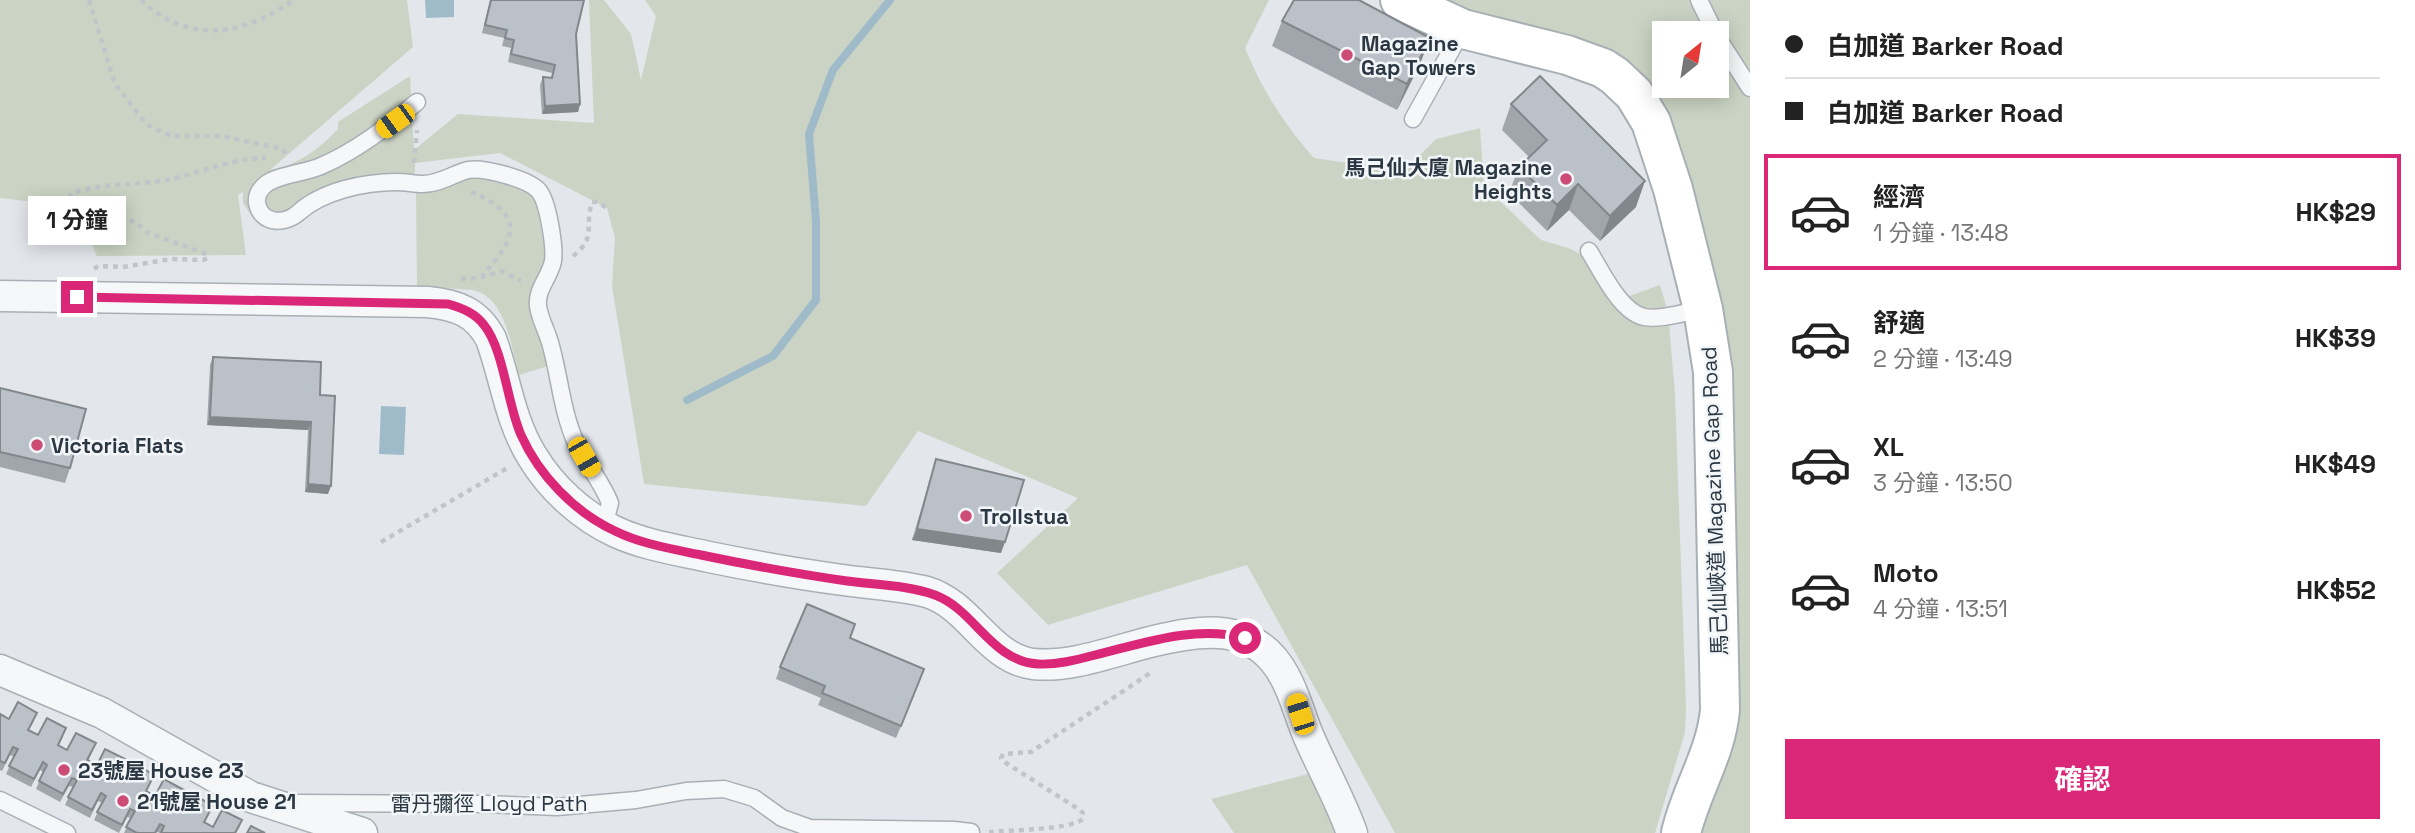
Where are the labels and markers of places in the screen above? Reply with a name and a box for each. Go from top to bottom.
place label: Magazine Gap Towers [1361,30,1476,81]
marker: Magazine Gap Towers [1339,47,1355,63]
place label: 馬己仙大廈 Magazine Heights [1344,154,1552,205]
marker: 馬己仙大廈 Magazine Heights [1558,171,1574,187]
place label: Victoria Flats [51,432,184,459]
marker: Victoria Flats [29,437,45,453]
place label: Trollstua [980,503,1068,530]
marker: Trollstua [958,508,974,524]
place label: 23號屋 House 23 [78,757,244,784]
marker: 23號屋 House 23 [56,762,72,778]
place label: 21號屋 House 21 [137,788,296,815]
marker: 21號屋 House 21 [115,793,131,809]

